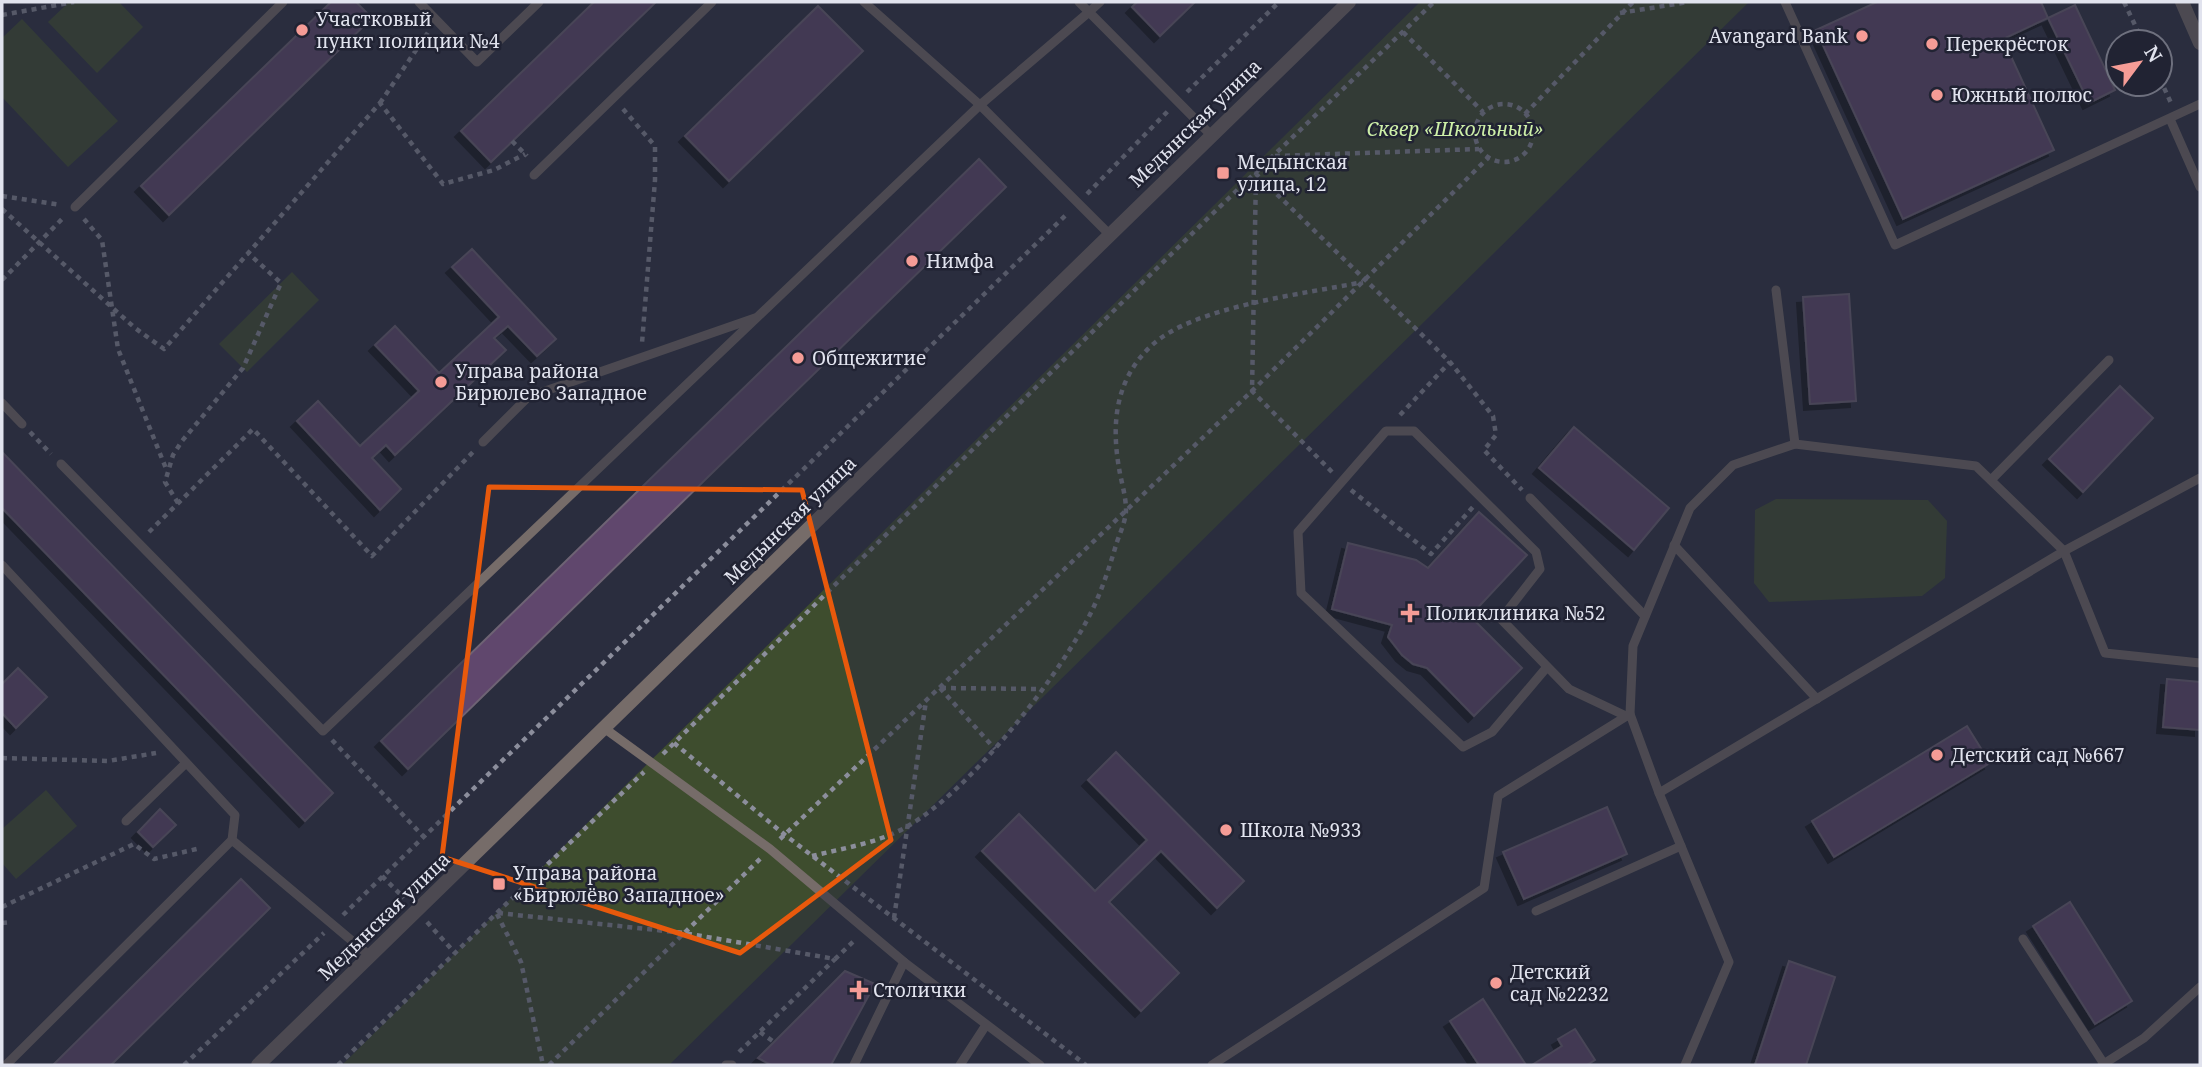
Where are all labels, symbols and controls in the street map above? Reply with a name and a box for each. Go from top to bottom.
place label: Участковый пункт полиции №4 [316,6,500,54]
marker: Участковый пункт полиции №4 [294,22,310,38]
place label: Avangard Bank [1709,23,1849,49]
marker: Avangard Bank [1854,28,1870,44]
north arrow [2104,28,2174,98]
place label: Перекрёсток [1946,31,2069,57]
marker: Перекрёсток [1924,36,1940,52]
text: N [2138,41,2168,67]
street label: Медынская улица [1123,53,1267,193]
place label: Южный полюс [1951,82,2092,108]
marker: Южный полюс [1929,87,1945,103]
park label: Сквер «Школьный» [1367,116,1543,142]
place label: Медынская улица, 12 [1237,149,1348,197]
marker: Медынская улица, 12 [1215,165,1231,181]
place label: Нимфа [926,248,994,274]
marker: Нимфа [904,253,920,269]
place label: Общежитие [812,345,926,371]
marker: Общежитие [790,350,806,366]
place label: Управа района Бирюлево Западное [455,358,647,406]
marker: Управа района Бирюлево Западное [433,374,449,390]
street label: Медынская улица [718,450,862,590]
place label: Поликлиника №52 [1426,600,1605,626]
marker: Поликлиника №52 [1400,603,1420,623]
place label: Детский сад №667 [1951,742,2125,768]
marker: Детский сад №667 [1929,747,1945,763]
place label: Школа №933 [1240,817,1361,843]
marker: Школа №933 [1218,822,1234,838]
street label: Медынская улица [312,846,456,986]
place label: Управа района «Бирюлёво Западное» [513,860,724,908]
marker: Управа района «Бирюлёво Западное» [491,876,507,892]
place label: Детский сад №2232 [1510,959,1609,1007]
marker: Детский сад №2232 [1488,975,1504,991]
place label: Столички [873,977,966,1003]
marker: Столички [851,982,867,998]

